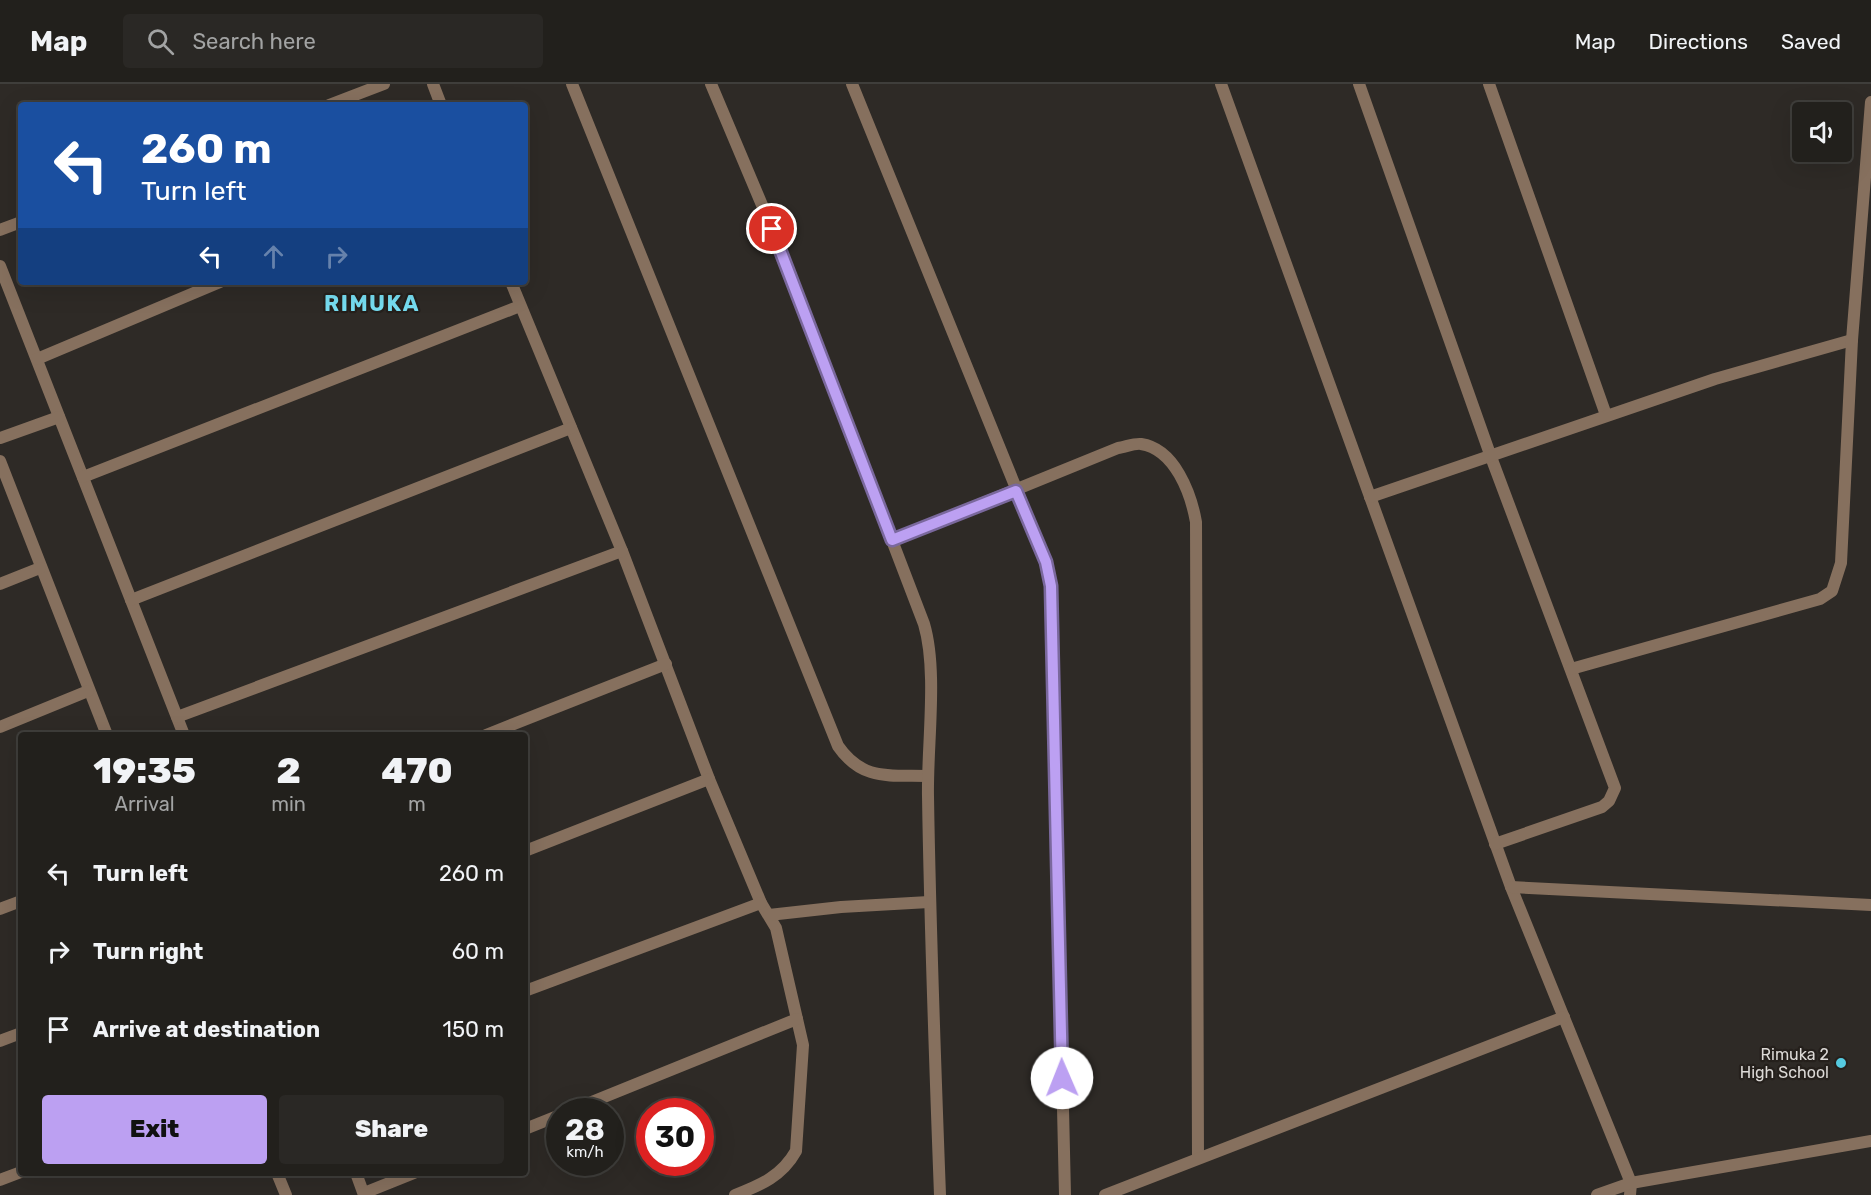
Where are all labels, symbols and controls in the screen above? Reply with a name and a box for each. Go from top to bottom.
search box [123,14,543,68]
text: Map [30,25,87,58]
icon: search [144,25,177,58]
text: Search here [192,28,316,55]
text: Map [1575,29,1616,54]
text: Directions [1649,29,1748,54]
text: Saved [1781,29,1841,54]
map controls [1792,102,1852,162]
button: sound [1792,102,1852,162]
text: 260 m [141,124,272,174]
icon: left [42,126,120,204]
text: Turn left [141,175,246,207]
pin [746,203,797,254]
icon: arrive [755,212,788,245]
icon: left [194,240,227,273]
icon: ahead [257,240,290,273]
icon: right [320,240,353,273]
district label: RIMUKA [324,290,420,317]
text: 19:35 [93,749,196,792]
text: 2 [276,749,301,792]
text: 470 [381,749,453,792]
text: Arrival [115,792,175,816]
text: min [271,792,306,816]
text: m [408,792,426,816]
icon: left [42,857,75,890]
text: Turn left [93,860,188,887]
text: 260 m [439,860,504,887]
icon: right [42,935,75,968]
text: Turn right [93,938,203,965]
text: 60 m [452,938,504,965]
icon: arrive [42,1013,75,1046]
text: Arrive at destination [93,1016,320,1043]
text: 150 m [443,1016,504,1043]
place label: Rimuka 2 High School [1740,1045,1829,1082]
position arrow [1030,1046,1094,1110]
marker: Rimuka 2 High School [1834,1056,1848,1070]
button: Exit [42,1095,267,1164]
button: Share [279,1095,504,1164]
speed limit sign: 30 [636,1098,714,1176]
text: 28 [565,1112,605,1148]
text: km/h [566,1143,604,1161]

